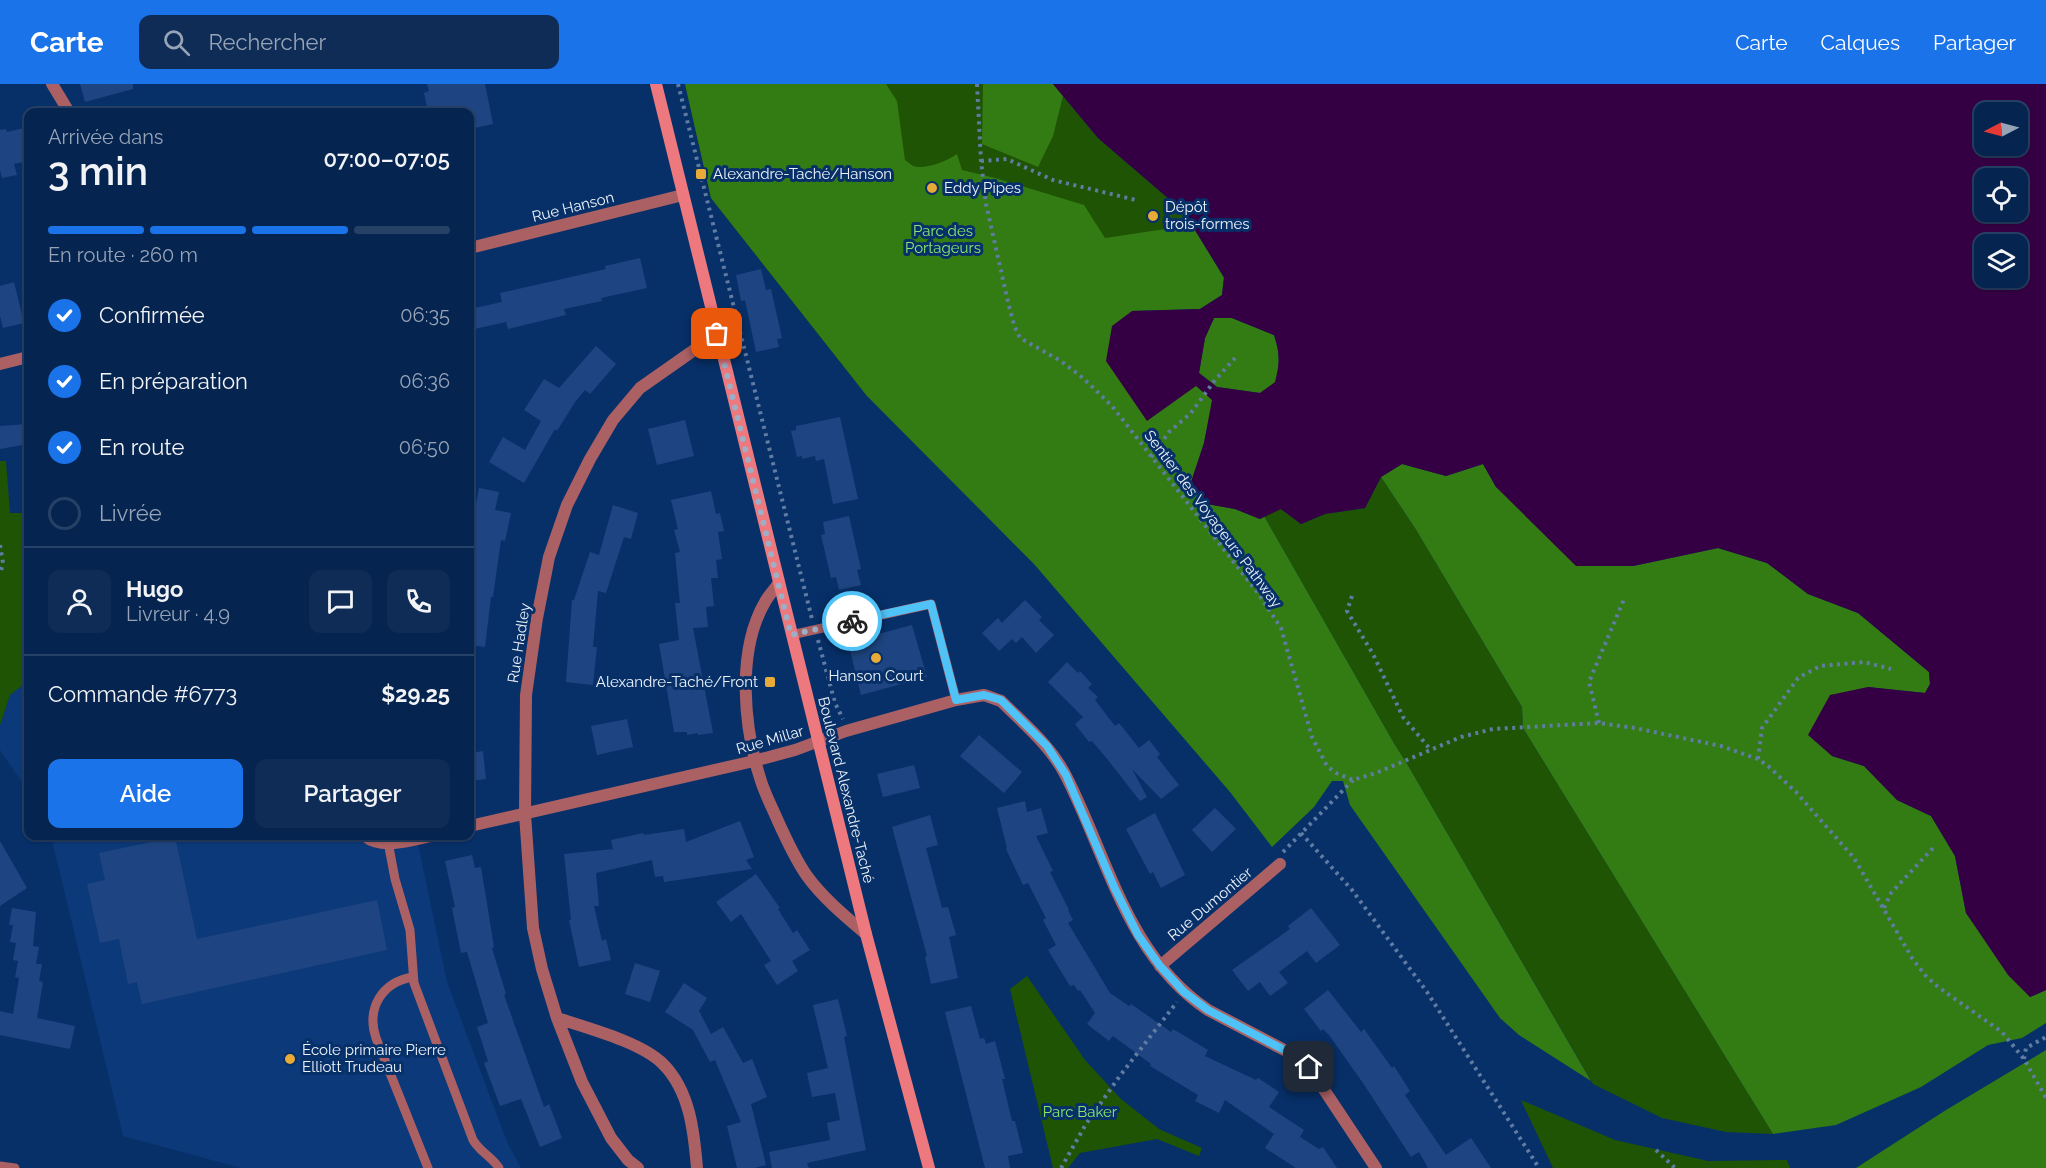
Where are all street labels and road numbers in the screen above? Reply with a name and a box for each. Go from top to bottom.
street label: Rue Hanson [530,188,616,226]
street label: Sentier des Voyageurs Pathway [1140,427,1286,611]
street label: Rue Hadley [504,602,534,684]
street label: Boulevard Alexandre-Taché [814,695,878,885]
street label: Rue Millar [734,722,806,758]
street label: Rue Dumontier [1164,863,1256,945]

